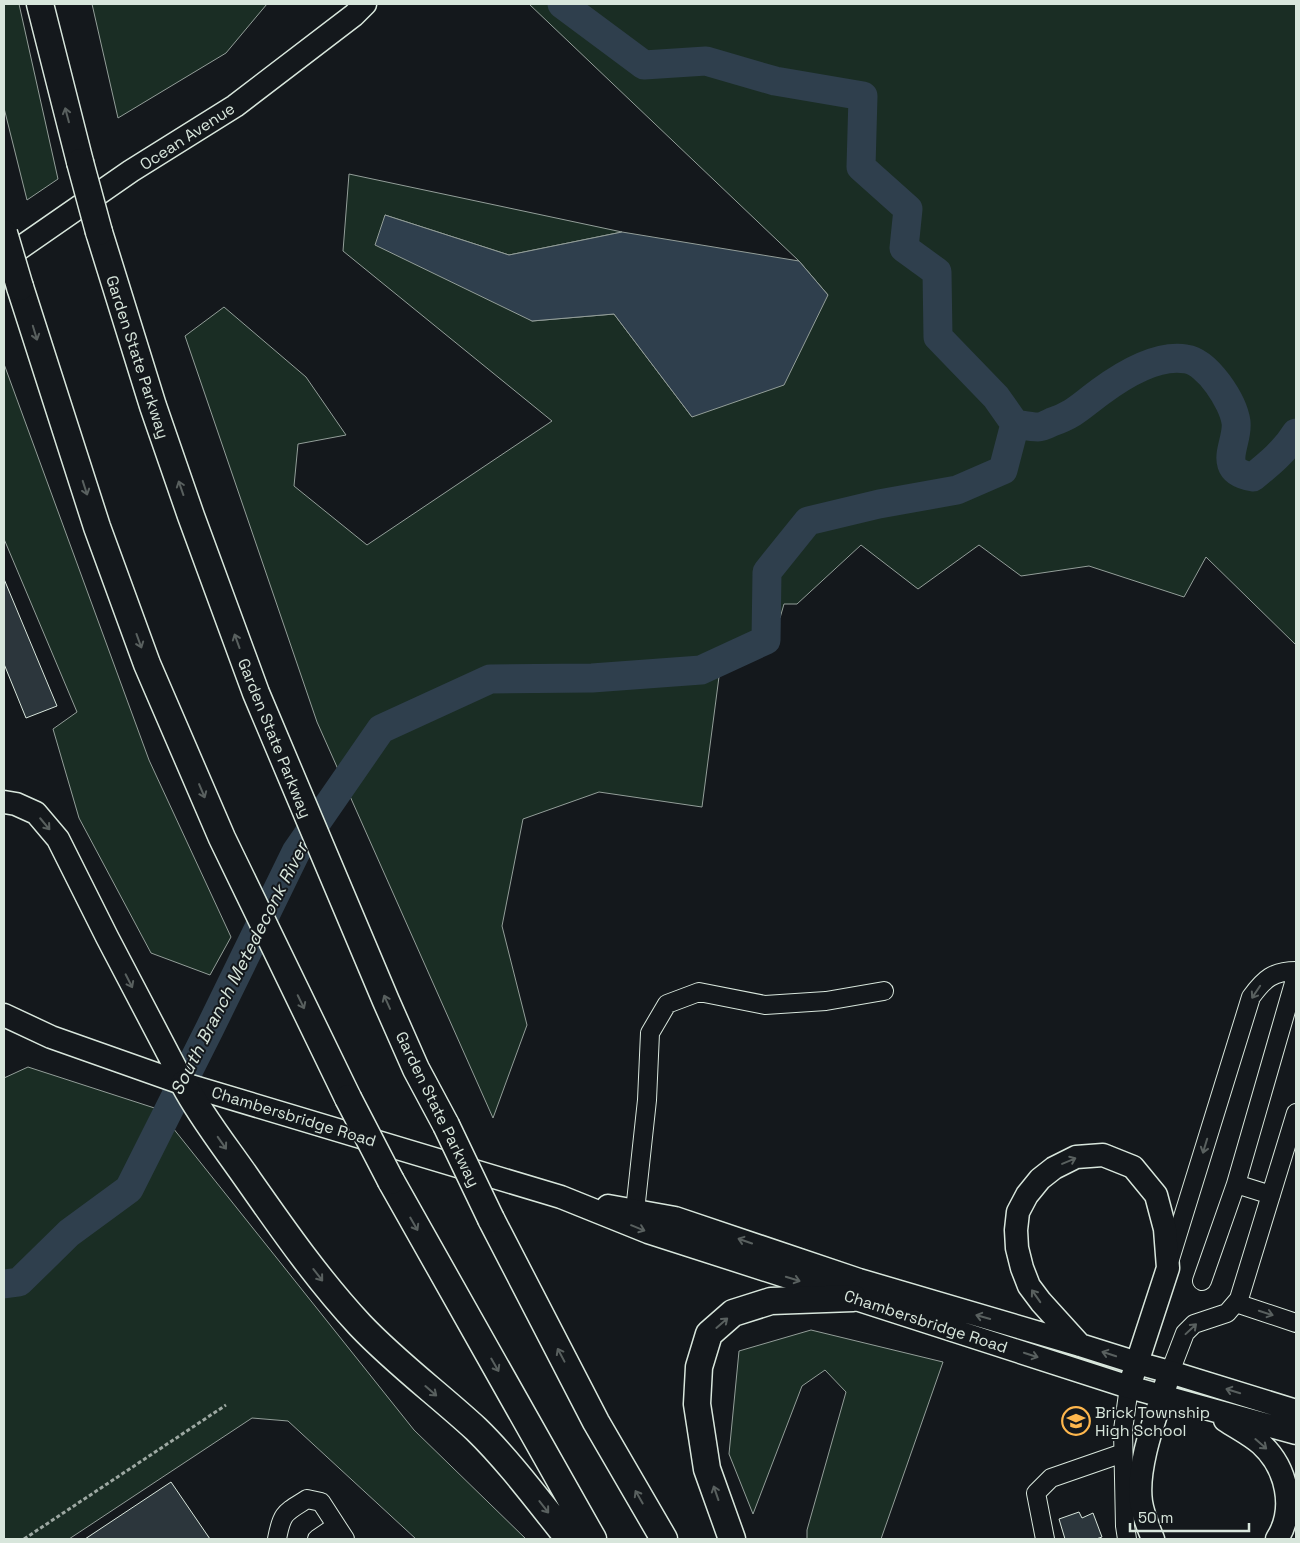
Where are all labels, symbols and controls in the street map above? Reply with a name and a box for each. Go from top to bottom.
street label: Ocean Avenue [136,98,239,175]
one-way arrow [62,108,71,124]
street label: Garden State Parkway [101,273,174,441]
one-way arrow [31,325,40,341]
one-way arrow [80,480,90,496]
one-way arrow [176,481,185,497]
one-way arrow [135,633,144,648]
one-way arrow [232,634,241,649]
street label: Garden State Parkway [233,655,316,821]
one-way arrow [197,783,207,798]
one-way arrow [40,817,51,830]
water label: South Branch Metedeconk River [165,837,313,1099]
one-way arrow [124,973,134,988]
one-way arrow [1250,985,1261,999]
one-way arrow [297,994,306,1009]
one-way arrow [381,995,391,1010]
street label: Garden State Parkway [391,1028,484,1190]
street label: Chambersbridge Road [209,1081,379,1151]
one-way arrow [217,1136,227,1150]
one-way arrow [1200,1138,1210,1154]
one-way arrow [1061,1155,1076,1165]
one-way arrow [410,1216,419,1231]
one-way arrow [630,1224,645,1234]
one-way arrow [737,1236,753,1246]
one-way arrow [312,1268,323,1281]
one-way arrow [784,1275,800,1285]
street label: Chambersbridge Road [841,1285,1010,1358]
one-way arrow [1031,1289,1041,1303]
one-way arrow [1258,1309,1273,1318]
one-way arrow [975,1311,991,1321]
one-way arrow [715,1317,728,1329]
one-way arrow [1184,1323,1197,1334]
one-way arrow [556,1348,565,1363]
one-way arrow [1101,1349,1117,1358]
one-way arrow [1023,1350,1039,1360]
one-way arrow [490,1358,500,1372]
one-way arrow [425,1385,438,1396]
one-way arrow [1225,1386,1241,1396]
place label: Brick Township High School [1095,1402,1210,1441]
school or university icon: Brick Township High School [1061,1406,1091,1436]
one-way arrow [1254,1439,1267,1450]
one-way arrow [711,1486,720,1501]
one-way arrow [634,1490,644,1505]
one-way arrow [538,1500,549,1513]
scale bar [1130,1500,1249,1532]
text: 50 m [1138,1508,1173,1527]

